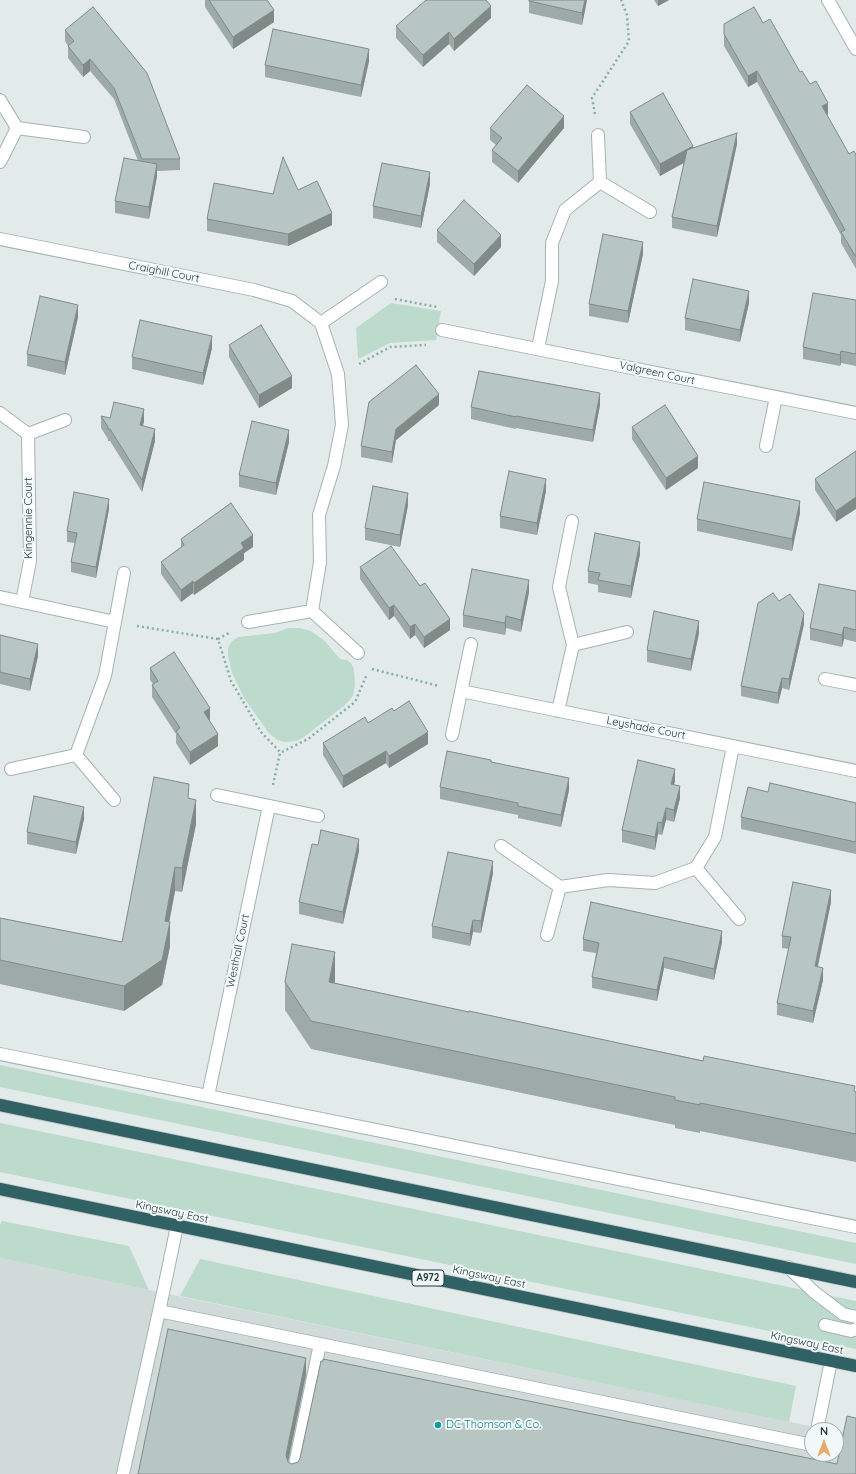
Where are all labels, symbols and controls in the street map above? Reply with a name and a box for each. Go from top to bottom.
street label: Craighill Court [127,259,201,285]
street label: Valgreen Court [618,359,696,387]
street label: Kingennie Court [22,477,36,559]
street label: Leyshade Court [605,714,687,742]
street label: Westhall Court [224,913,252,989]
street label: Kingsway East [134,1198,210,1226]
street label: Kingsway East [451,1263,527,1291]
road number: A972 [412,1270,444,1286]
street label: Kingsway East [769,1329,845,1357]
place label: DC Thomson & Co. [446,1418,541,1432]
marker: DC Thomson & Co. [433,1420,443,1430]
north arrow [804,1422,844,1462]
text: N [820,1424,828,1438]

